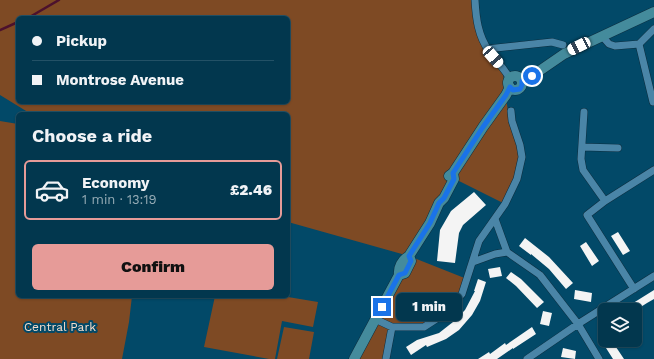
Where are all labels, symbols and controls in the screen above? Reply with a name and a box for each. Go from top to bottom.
text: Pickup [56,32,107,50]
car [566,35,592,57]
car [481,44,505,70]
route start [523,67,541,85]
text: Montrose Avenue [56,71,184,89]
text: Choose a ride [32,125,152,146]
icon: car [34,172,70,208]
text: Economy [82,174,149,192]
text: £2.46 [230,181,272,199]
text: 1 min · 13:19 [82,192,157,207]
button: Confirm [32,244,274,290]
callout: 1 min [396,293,462,321]
route end [373,298,391,316]
text: 1 min [412,299,446,314]
map controls [598,303,642,347]
button: layers [598,303,642,347]
park label: Central Park [24,320,96,334]

